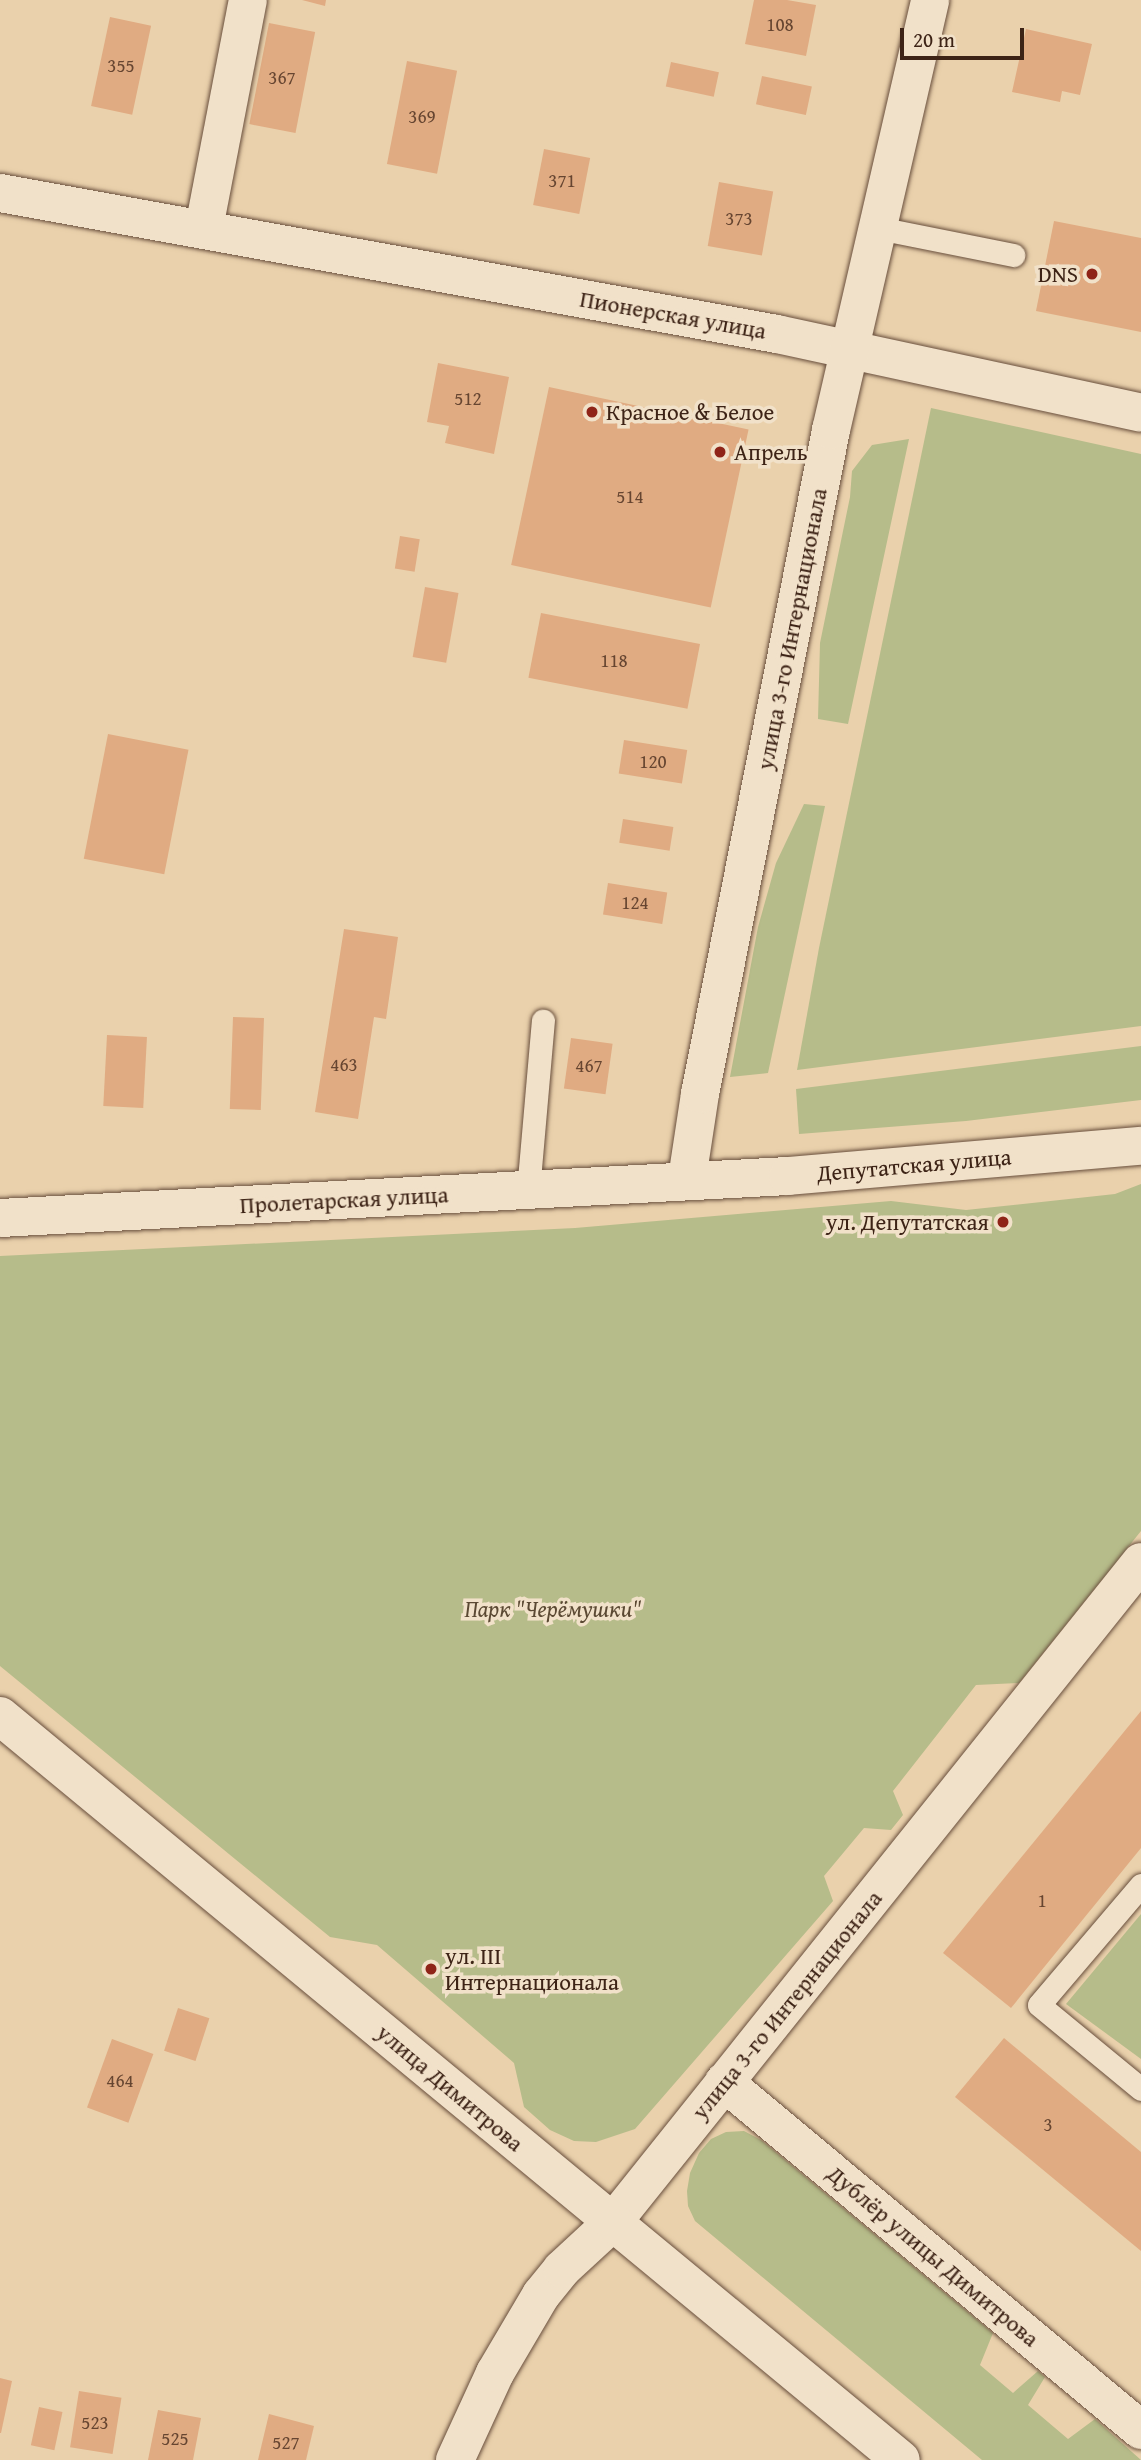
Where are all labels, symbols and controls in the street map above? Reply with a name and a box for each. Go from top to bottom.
house number: 108 [766,14,794,36]
scale bar [903,14,1027,58]
text: 20 m [913,24,955,55]
house number: 355 [107,55,135,77]
house number: 367 [268,67,296,89]
house number: 369 [408,106,436,128]
house number: 371 [548,170,576,192]
house number: 373 [725,208,753,230]
place label: DNS [1038,260,1078,288]
marker: DNS [1084,266,1100,282]
street label: Пионерская улица [578,285,768,345]
house number: 512 [454,388,482,410]
place label: Красное & Белое [606,398,774,426]
marker: Красное & Белое [584,404,600,420]
place label: Апрель [734,438,808,466]
marker: Апрель [712,444,728,460]
house number: 514 [616,486,644,508]
street label: улица 3-го Интернационала [751,486,833,772]
house number: 118 [600,650,628,672]
house number: 120 [639,751,667,773]
house number: 124 [621,892,649,914]
house number: 463 [330,1054,358,1076]
house number: 467 [575,1055,603,1077]
street label: Депутатская улица [816,1143,1012,1187]
street label: Пролетарская улица [239,1181,449,1219]
place label: ул. Депутатская [826,1208,989,1236]
marker: ул. Депутатская [995,1214,1011,1230]
park label: Парк "Черёмушки" [464,1595,642,1623]
street label: улица 3-го Интернационала [686,1885,888,2125]
house number: 1 [1037,1890,1047,1912]
place label: ул. III Интернационала [445,1942,619,1996]
marker: ул. III Интернационала [423,1961,439,1977]
street label: улица Димитрова [371,2019,529,2157]
house number: 464 [106,2070,134,2092]
house number: 3 [1043,2114,1053,2136]
street label: Дублёр улицы Димитрова [822,2160,1044,2352]
house number: 523 [81,2412,109,2434]
house number: 525 [161,2428,189,2450]
house number: 527 [272,2432,300,2454]

